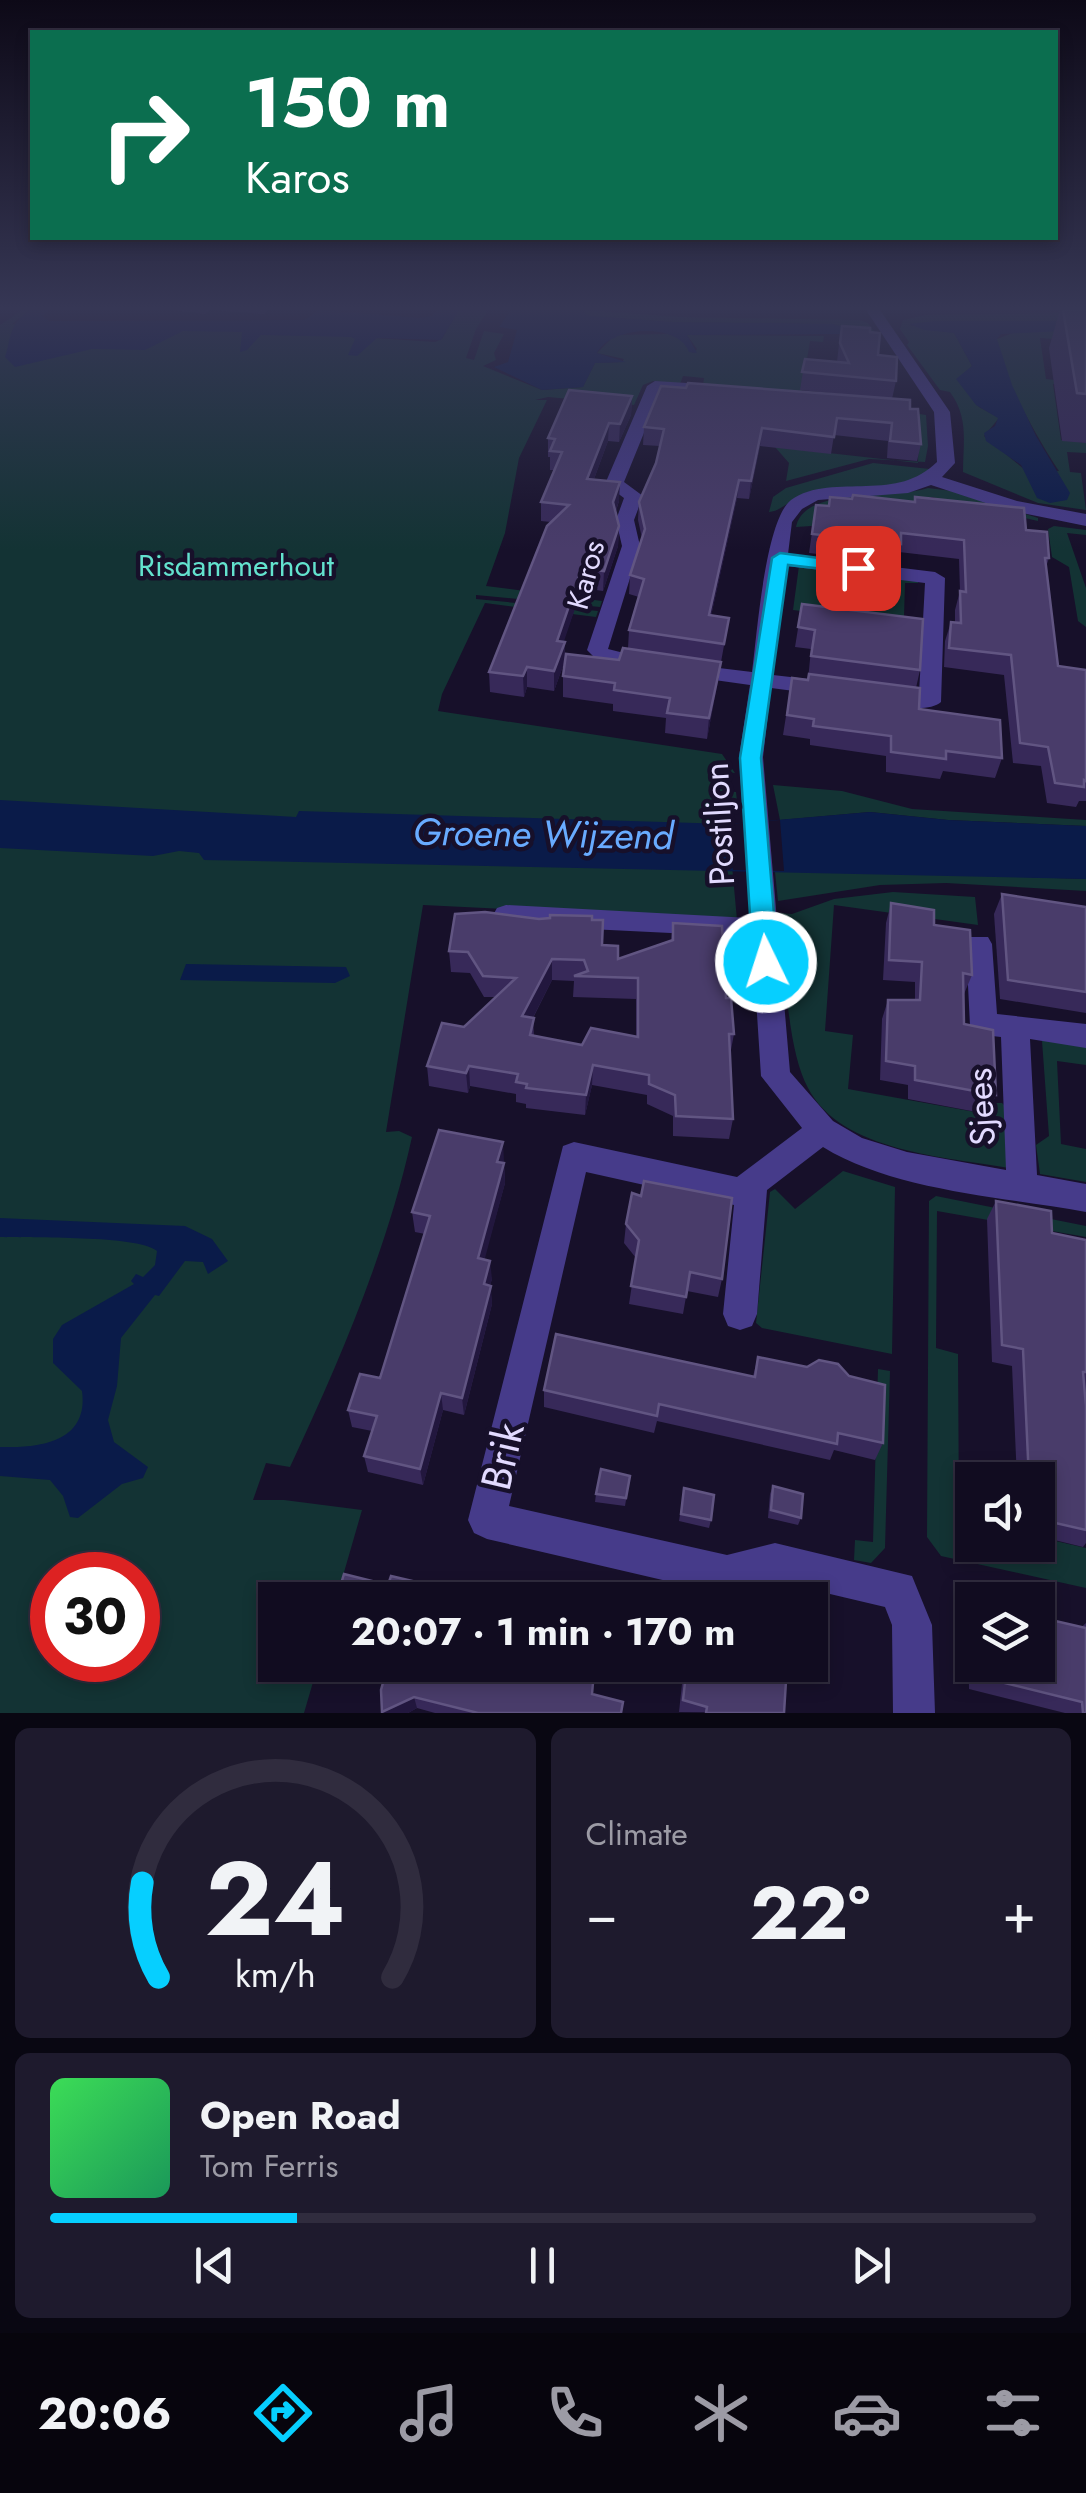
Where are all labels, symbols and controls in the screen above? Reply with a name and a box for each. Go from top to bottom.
text: 150 m [245,52,451,153]
icon: right [80,70,210,200]
text: Karos [245,145,350,210]
pin [816,526,901,611]
street label: Karos [556,536,615,614]
icon: arrive [831,541,886,596]
park label: Risdammerhout [138,544,335,587]
street label: Postiljon [691,761,747,887]
water label: Groene Wijzend [412,804,676,863]
position arrow [714,910,818,1014]
street label: Sjees [954,1067,1008,1147]
street label: Brik [465,1416,540,1496]
map controls [955,1462,1055,1682]
button: sound [955,1462,1055,1562]
speed limit sign: 30 [30,1552,160,1682]
button: layers [955,1582,1055,1682]
text: 20:07 · 1 min · 170 m [351,1604,735,1659]
text: Climate [586,1811,688,1857]
text: 24 [205,1824,346,1974]
text: 22° [750,1859,870,1967]
text: − [586,1874,618,1954]
text: + [1002,1874,1036,1954]
text: km/h [235,1949,316,2000]
text: Open Road [200,2088,401,2143]
text: Tom Ferris [200,2143,338,2189]
icon: previous [187,2238,242,2293]
icon: pause [515,2238,570,2293]
icon: next [844,2238,899,2293]
icon: directions [248,2378,318,2448]
icon: music [394,2378,464,2448]
icon: phone [540,2378,610,2448]
icon: climate [686,2378,756,2448]
icon: car [832,2378,902,2448]
icon: filters [978,2378,1048,2448]
text: 20:06 [38,2381,172,2446]

